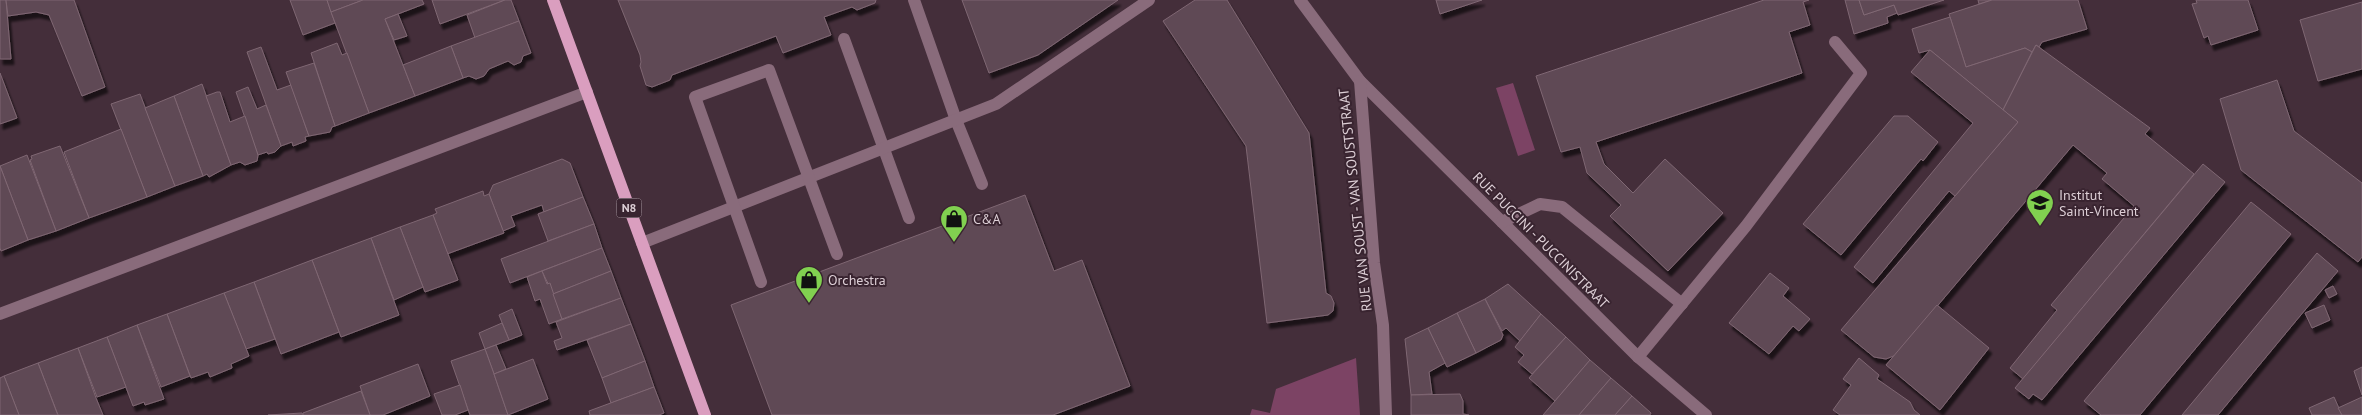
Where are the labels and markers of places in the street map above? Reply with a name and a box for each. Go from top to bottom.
place label: Institut Saint-Vincent [2059,186,2139,220]
school or university icon: Institut Saint-Vincent [2025,188,2055,227]
shop icon: C&A [939,204,969,243]
place label: C&A [973,210,1001,228]
shop icon: Orchestra [794,265,824,304]
place label: Orchestra [828,271,886,289]

